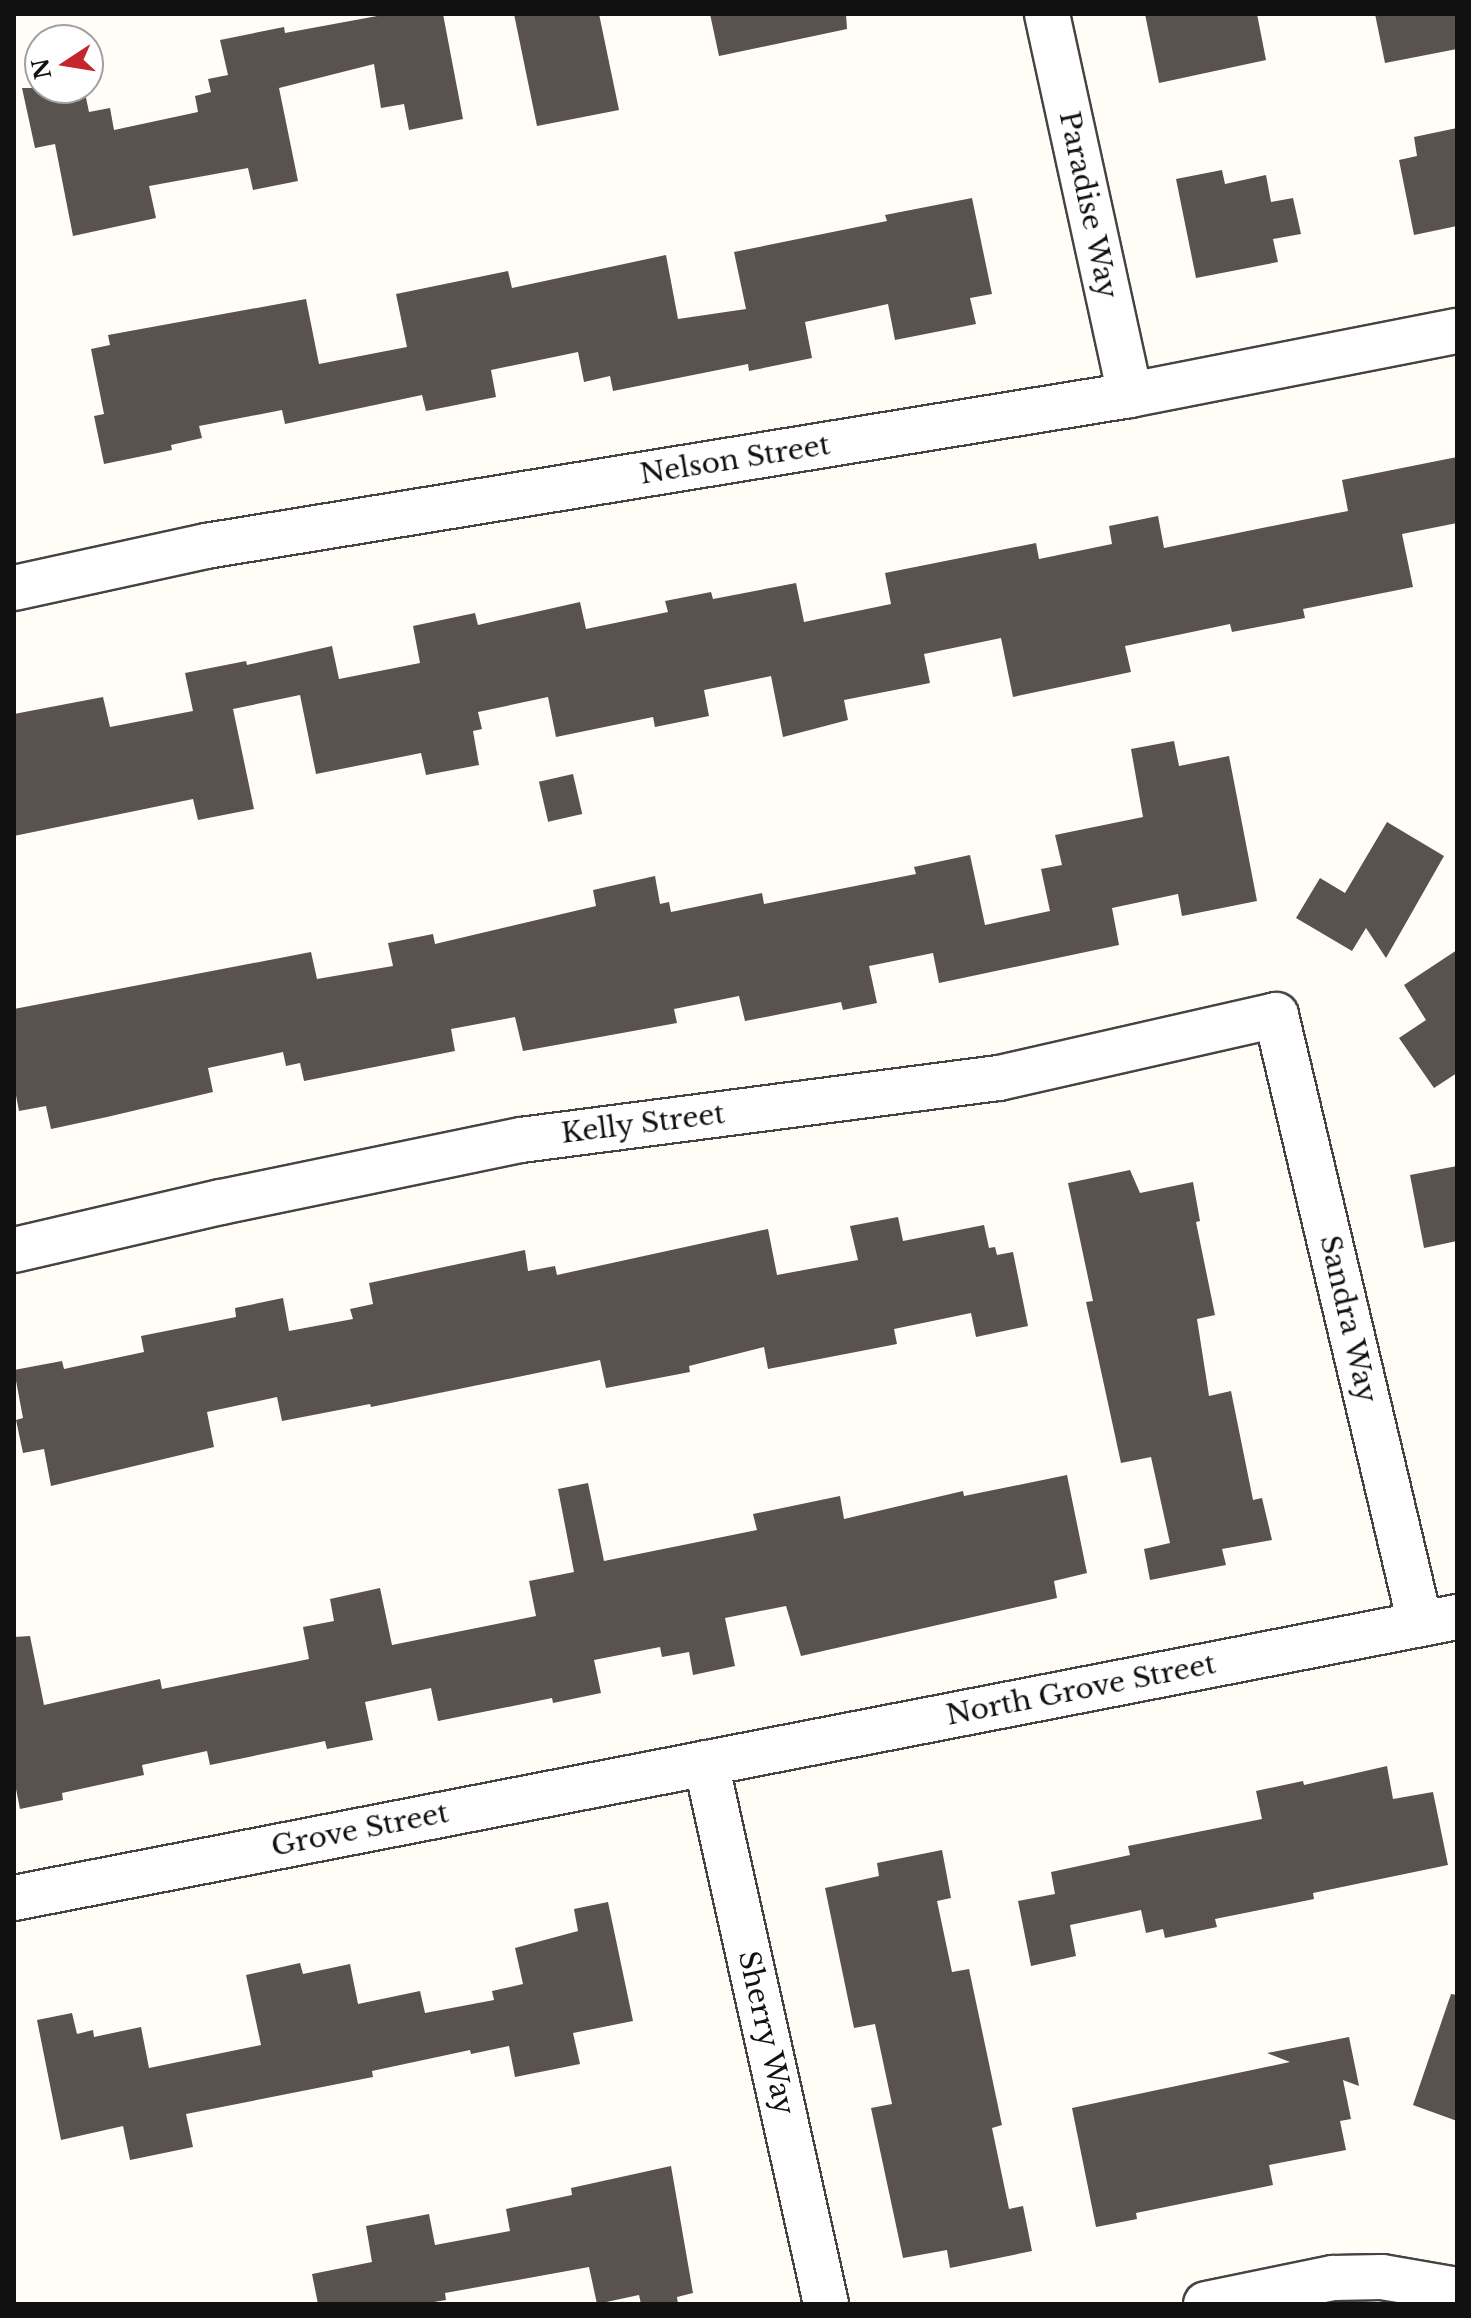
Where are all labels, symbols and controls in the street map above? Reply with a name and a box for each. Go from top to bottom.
north arrow [24,24,104,104]
text: N [27,56,57,82]
street label: Paradise Way [1052,108,1124,302]
street label: Nelson Street [637,428,833,492]
street label: Kelly Street [559,1097,727,1151]
street label: Sandra Way [1312,1231,1384,1407]
street label: North Grove Street [943,1647,1219,1733]
street label: Grove Street [268,1796,452,1864]
street label: Sherry Way [731,1947,801,2119]

